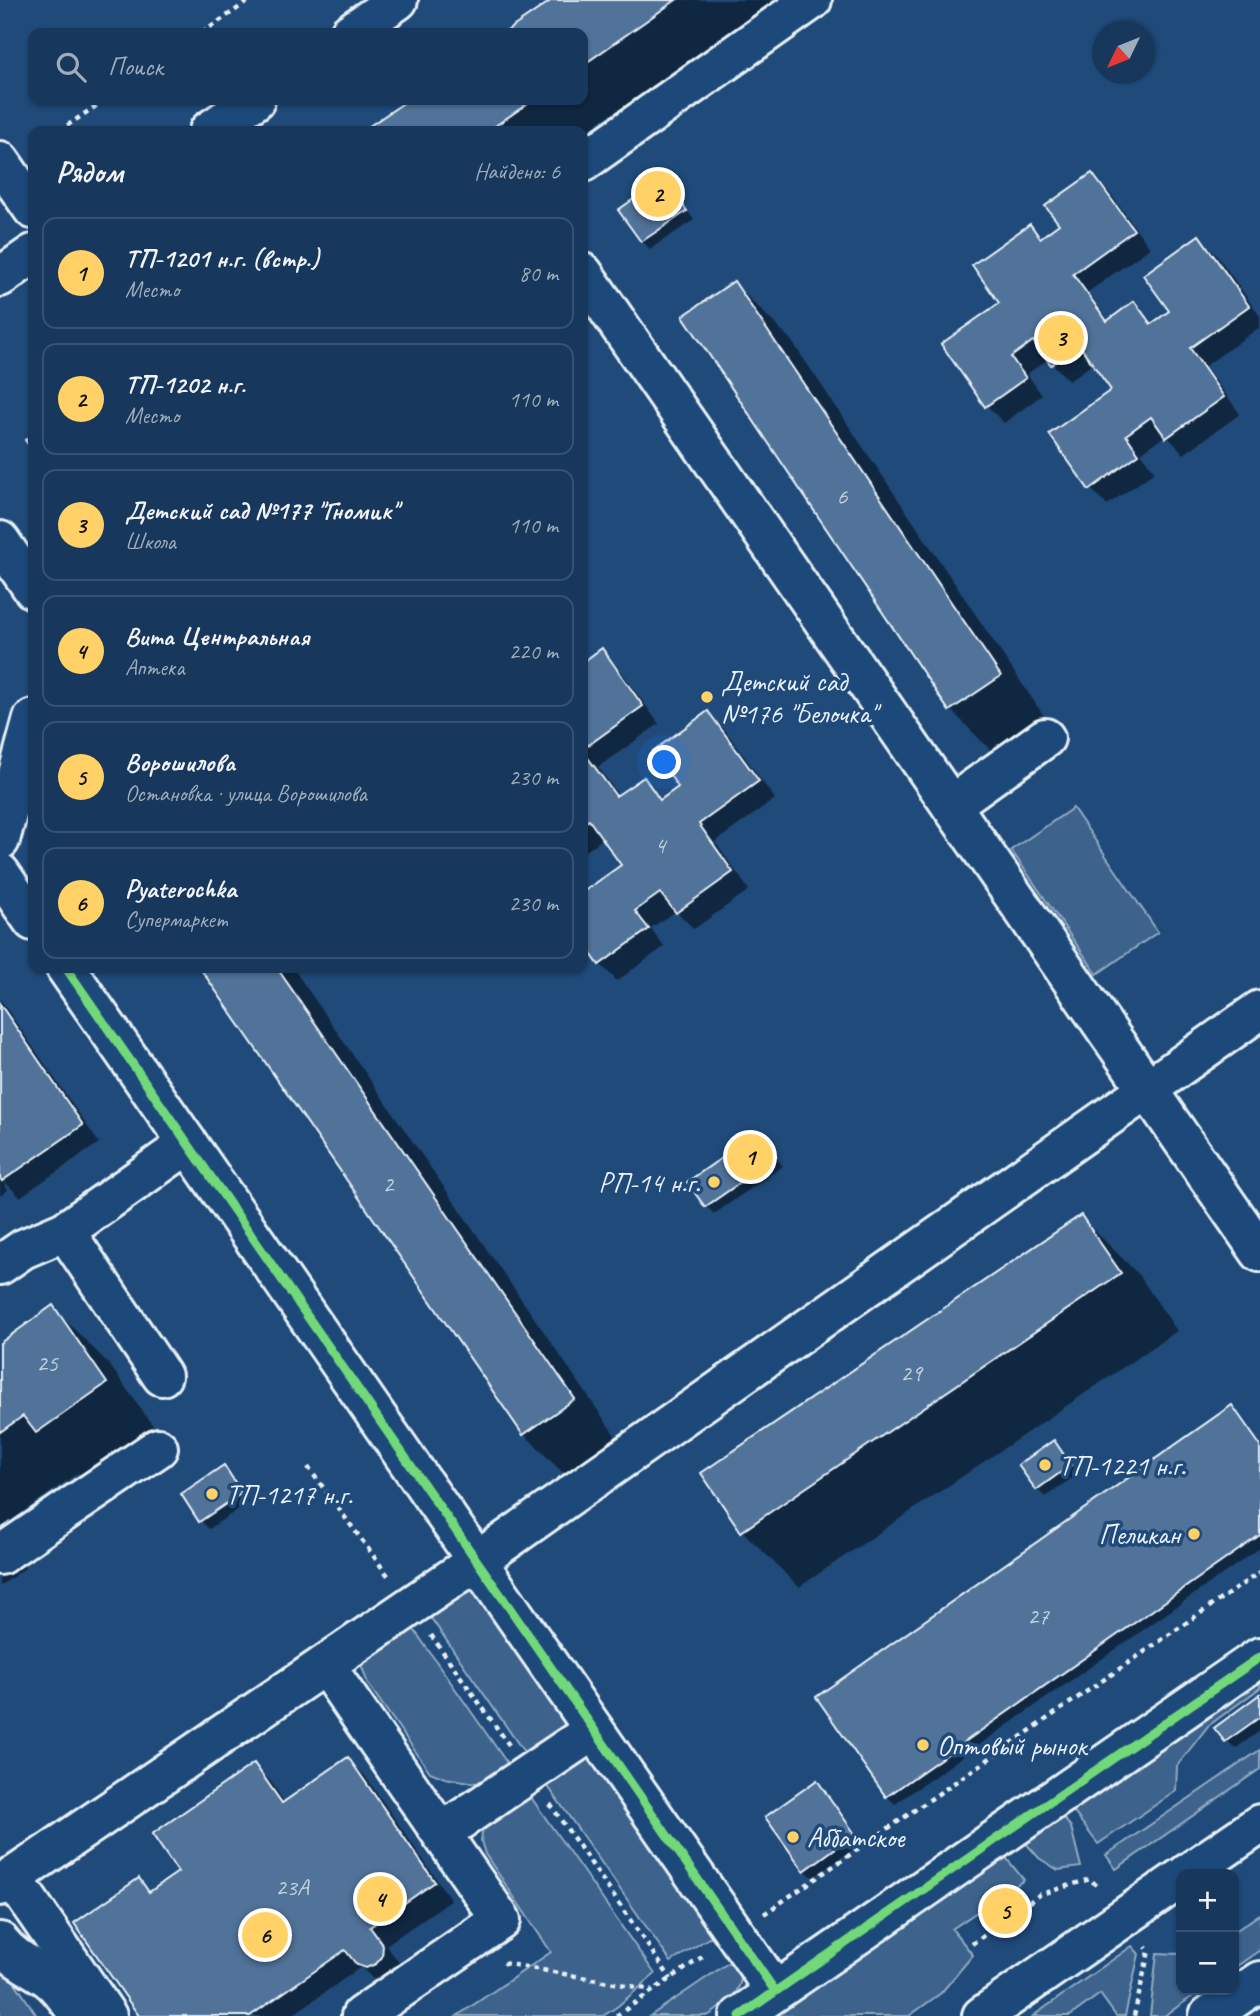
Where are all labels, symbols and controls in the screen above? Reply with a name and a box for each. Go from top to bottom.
north arrow [1092,21,1155,84]
search box [28,28,588,105]
icon: search [52,48,90,86]
text: Поиск [108,50,163,83]
text: Рядом [56,153,123,191]
text: Найдено: 6 [474,157,560,186]
pin: 2 [635,168,681,220]
text: ТП-1201 н.г. (встр.) [125,242,319,275]
text: 1 [76,259,86,288]
text: 80 m [519,259,558,288]
text: Место [125,275,179,304]
pin: 3 [1038,312,1084,364]
text: ТП-1202 н.г. [125,368,245,401]
text: 2 [76,385,86,414]
text: 110 m [509,385,558,414]
text: Место [125,401,179,430]
house number: 6 [837,481,849,511]
text: Детский сад №177 "Гномик" [125,494,398,527]
text: 3 [76,511,86,540]
text: 110 m [509,511,558,540]
text: Школа [125,527,176,556]
text: Вита Центральная [125,620,309,653]
text: 4 [76,637,86,666]
text: 220 m [509,637,558,666]
text: Аптека [125,653,184,682]
place label: Детский сад №176 "Белочка" [721,664,882,731]
marker: Детский сад №176 "Белочка" [699,689,715,705]
your location [647,745,681,779]
text: Ворошилова [125,746,235,779]
text: 5 [76,763,86,792]
text: 230 m [509,763,558,792]
text: Остановка · улица Ворошилова [125,779,367,808]
house number: 4 [655,830,668,860]
text: Pyaterochka [125,872,236,905]
text: 6 [76,889,86,918]
text: 230 m [509,889,558,918]
text: Супермаркет [125,905,228,934]
pin: 1 [727,1131,773,1183]
place label: РП-14 н.г. [598,1165,700,1200]
house number: 2 [383,1169,396,1199]
marker: РП-14 н.г. [706,1174,722,1190]
house number: 25 [36,1348,59,1378]
house number: 29 [900,1358,924,1388]
place label: ТП-1221 н.г. [1059,1448,1186,1483]
marker: ТП-1221 н.г. [1037,1457,1053,1473]
place label: ТП-1217 н.г. [226,1477,353,1512]
marker: ТП-1217 н.г. [204,1486,220,1502]
place label: Пеликан [1099,1517,1182,1552]
marker: Пеликан [1186,1526,1202,1542]
house number: 27 [1027,1601,1050,1631]
place label: Оптовый рынок [937,1728,1089,1763]
marker: Оптовый рынок [915,1737,931,1753]
place label: Аббатское [807,1820,906,1855]
marker: Аббатское [785,1829,801,1845]
map controls [1176,1869,1239,1995]
button: + [1176,1869,1239,1932]
house number: 23А [275,1872,310,1902]
pin: 4 [357,1873,403,1925]
pin: 5 [982,1885,1028,1937]
pin: 6 [242,1909,288,1961]
button: − [1176,1932,1239,1995]

